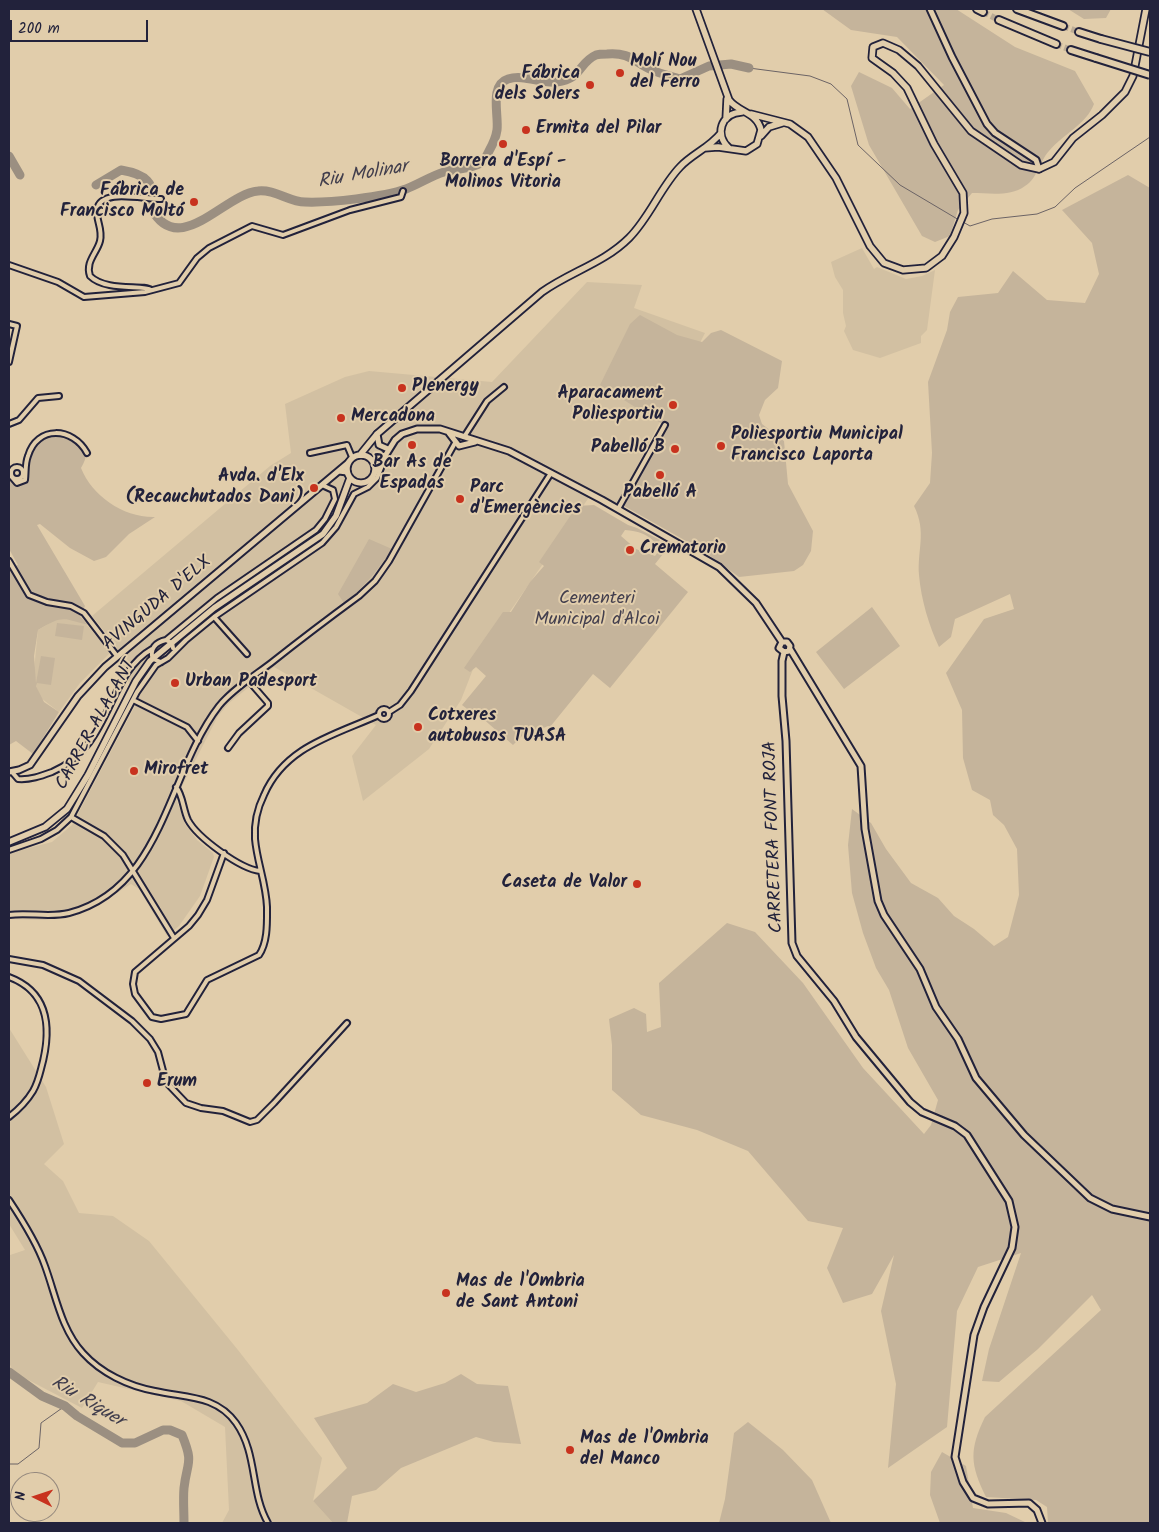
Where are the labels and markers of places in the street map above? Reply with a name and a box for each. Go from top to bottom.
place label: Molí Nou del Ferro [630,52,700,94]
place label: Fábrica dels Solers [495,64,580,106]
marker: Molí Nou del Ferro [614,67,626,79]
marker: Fábrica dels Solers [584,79,596,91]
place label: Ermita del Pilar [536,119,661,141]
marker: Ermita del Pilar [520,124,532,136]
marker: Borrera d'Espí - Molinos Vitoria [497,138,509,150]
place label: Borrera d'Espí - Molinos Vitoria [440,152,566,194]
place label: Fábrica de Francisco Moltó [60,181,184,223]
marker: Fábrica de Francisco Moltó [188,196,200,208]
place label: Plenergy [412,377,479,399]
marker: Plenergy [396,382,408,394]
place label: Aparacament Poliesportiu [558,384,663,426]
marker: Aparacament Poliesportiu [667,399,679,411]
place label: Mercadona [351,407,435,429]
marker: Mercadona [335,412,347,424]
place label: Poliesportiu Municipal Francisco Laporta [731,425,903,468]
place label: Pabelló B [591,438,665,460]
marker: Bar As de Espadas [406,439,418,451]
marker: Poliesportiu Municipal Francisco Laporta [715,440,727,452]
marker: Pabelló B [669,443,681,455]
place label: Bar As de Espadas [372,453,452,496]
place label: Avda. d'Elx (Recauchutados Dani) [125,467,304,509]
marker: Pabelló A [654,469,666,481]
place label: Parc d'Emergències [470,478,581,520]
marker: Avda. d'Elx (Recauchutados Dani) [308,482,320,494]
place label: Pabelló A [623,483,697,505]
marker: Parc d'Emergències [454,493,466,505]
place label: Crematorio [640,539,726,561]
marker: Crematorio [624,544,636,556]
place label: Urban Padesport [185,672,317,694]
marker: Urban Padesport [169,677,181,689]
place label: Cotxeres autobusos TUASA [428,706,566,749]
marker: Cotxeres autobusos TUASA [412,721,424,733]
place label: Mirofret [144,760,208,782]
marker: Mirofret [128,765,140,777]
place label: Caseta de Valor [502,873,627,895]
marker: Caseta de Valor [631,878,643,890]
place label: Erum [157,1072,197,1094]
marker: Erum [141,1077,153,1089]
place label: Mas de l'Ombria de Sant Antoni [456,1272,585,1315]
marker: Mas de l'Ombria de Sant Antoni [440,1287,452,1299]
place label: Mas de l'Ombria del Manco [580,1429,709,1472]
marker: Mas de l'Ombria del Manco [564,1444,576,1456]

